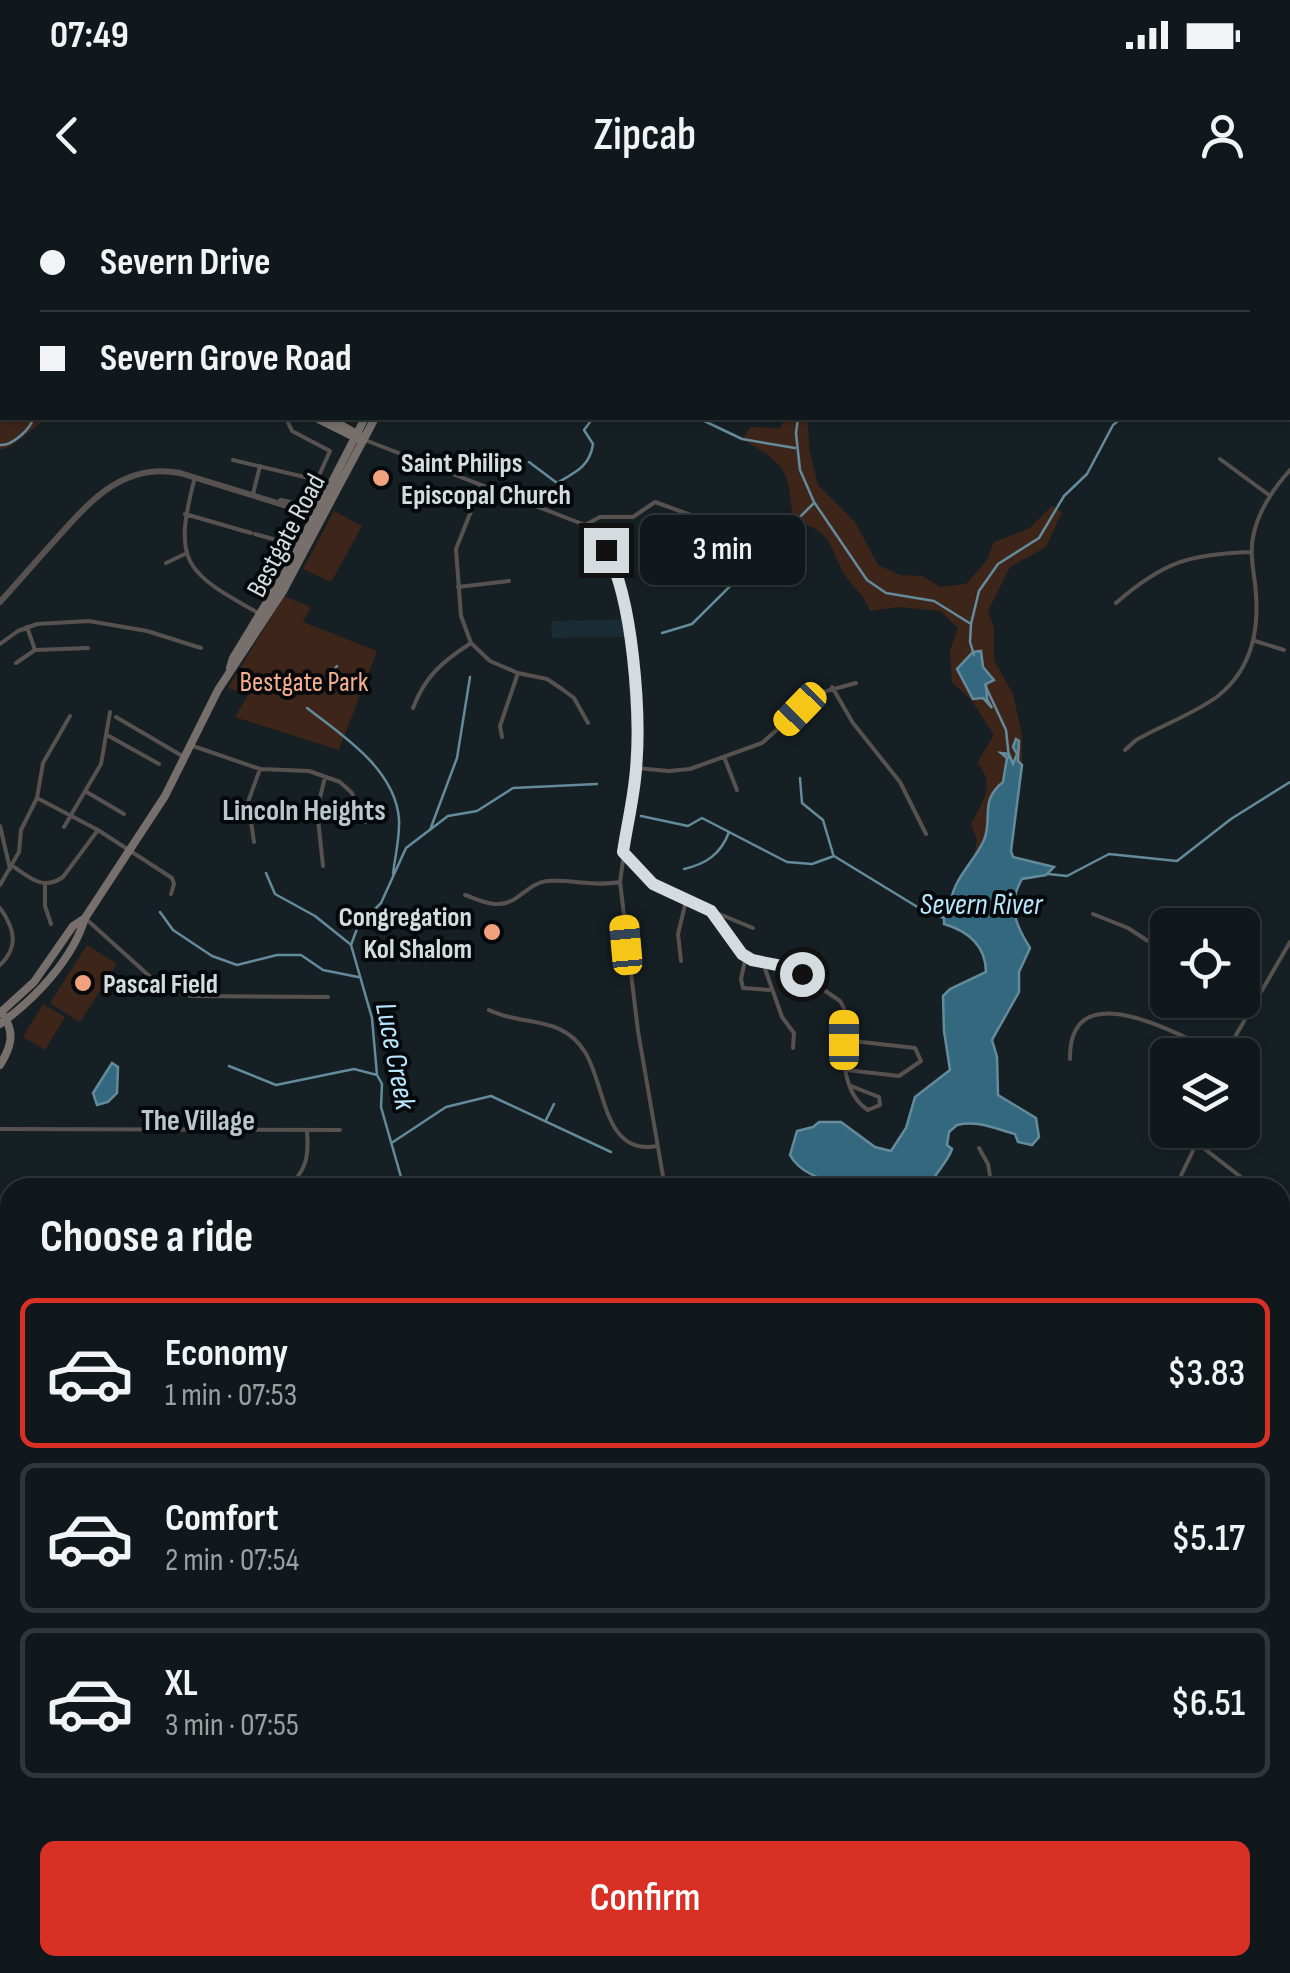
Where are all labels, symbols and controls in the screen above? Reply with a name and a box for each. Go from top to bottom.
text: 07:49 [50,13,129,58]
icon: back [40,108,95,163]
text: Zipcab [594,108,696,163]
icon: person [1195,108,1250,163]
text: Severn Drive [100,240,270,285]
text: Severn Grove Road [100,336,352,381]
place label: Saint Philips Episcopal Church [401,447,571,512]
marker: Saint Philips Episcopal Church [370,467,392,489]
street label: Bestgate Road [240,469,332,603]
callout: 3 min [641,515,806,585]
route end [584,528,629,573]
text: 3 min [692,530,753,569]
park label: Bestgate Park [240,666,369,699]
car [768,677,832,741]
district label: Lincoln Heights [222,793,386,829]
water label: Severn River [920,887,1044,923]
place label: Congregation Kol Shalom [339,901,472,966]
map controls [1150,908,1260,1148]
button: locate [1150,908,1260,1018]
car [608,914,644,976]
marker: Congregation Kol Shalom [481,921,503,943]
route start [780,952,825,997]
place label: Pascal Field [103,968,218,1001]
marker: Pascal Field [72,972,94,994]
water label: Luce Creek [367,1000,423,1113]
car [829,1010,859,1070]
button: layers [1150,1038,1260,1148]
district label: The Village [141,1103,255,1139]
text: Choose a ride [40,1210,253,1265]
icon: car [45,1328,135,1418]
text: Economy [165,1331,288,1376]
text: $3.83 [1167,1351,1245,1396]
text: 1 min · 07:53 [165,1376,297,1415]
icon: car [45,1493,135,1583]
text: Comfort [165,1496,279,1541]
text: $5.17 [1171,1516,1245,1561]
text: 2 min · 07:54 [165,1541,299,1580]
icon: car [45,1658,135,1748]
text: XL [165,1661,198,1706]
text: $6.51 [1171,1681,1245,1726]
text: 3 min · 07:55 [165,1706,299,1745]
button: Confirm [40,1841,1250,1956]

